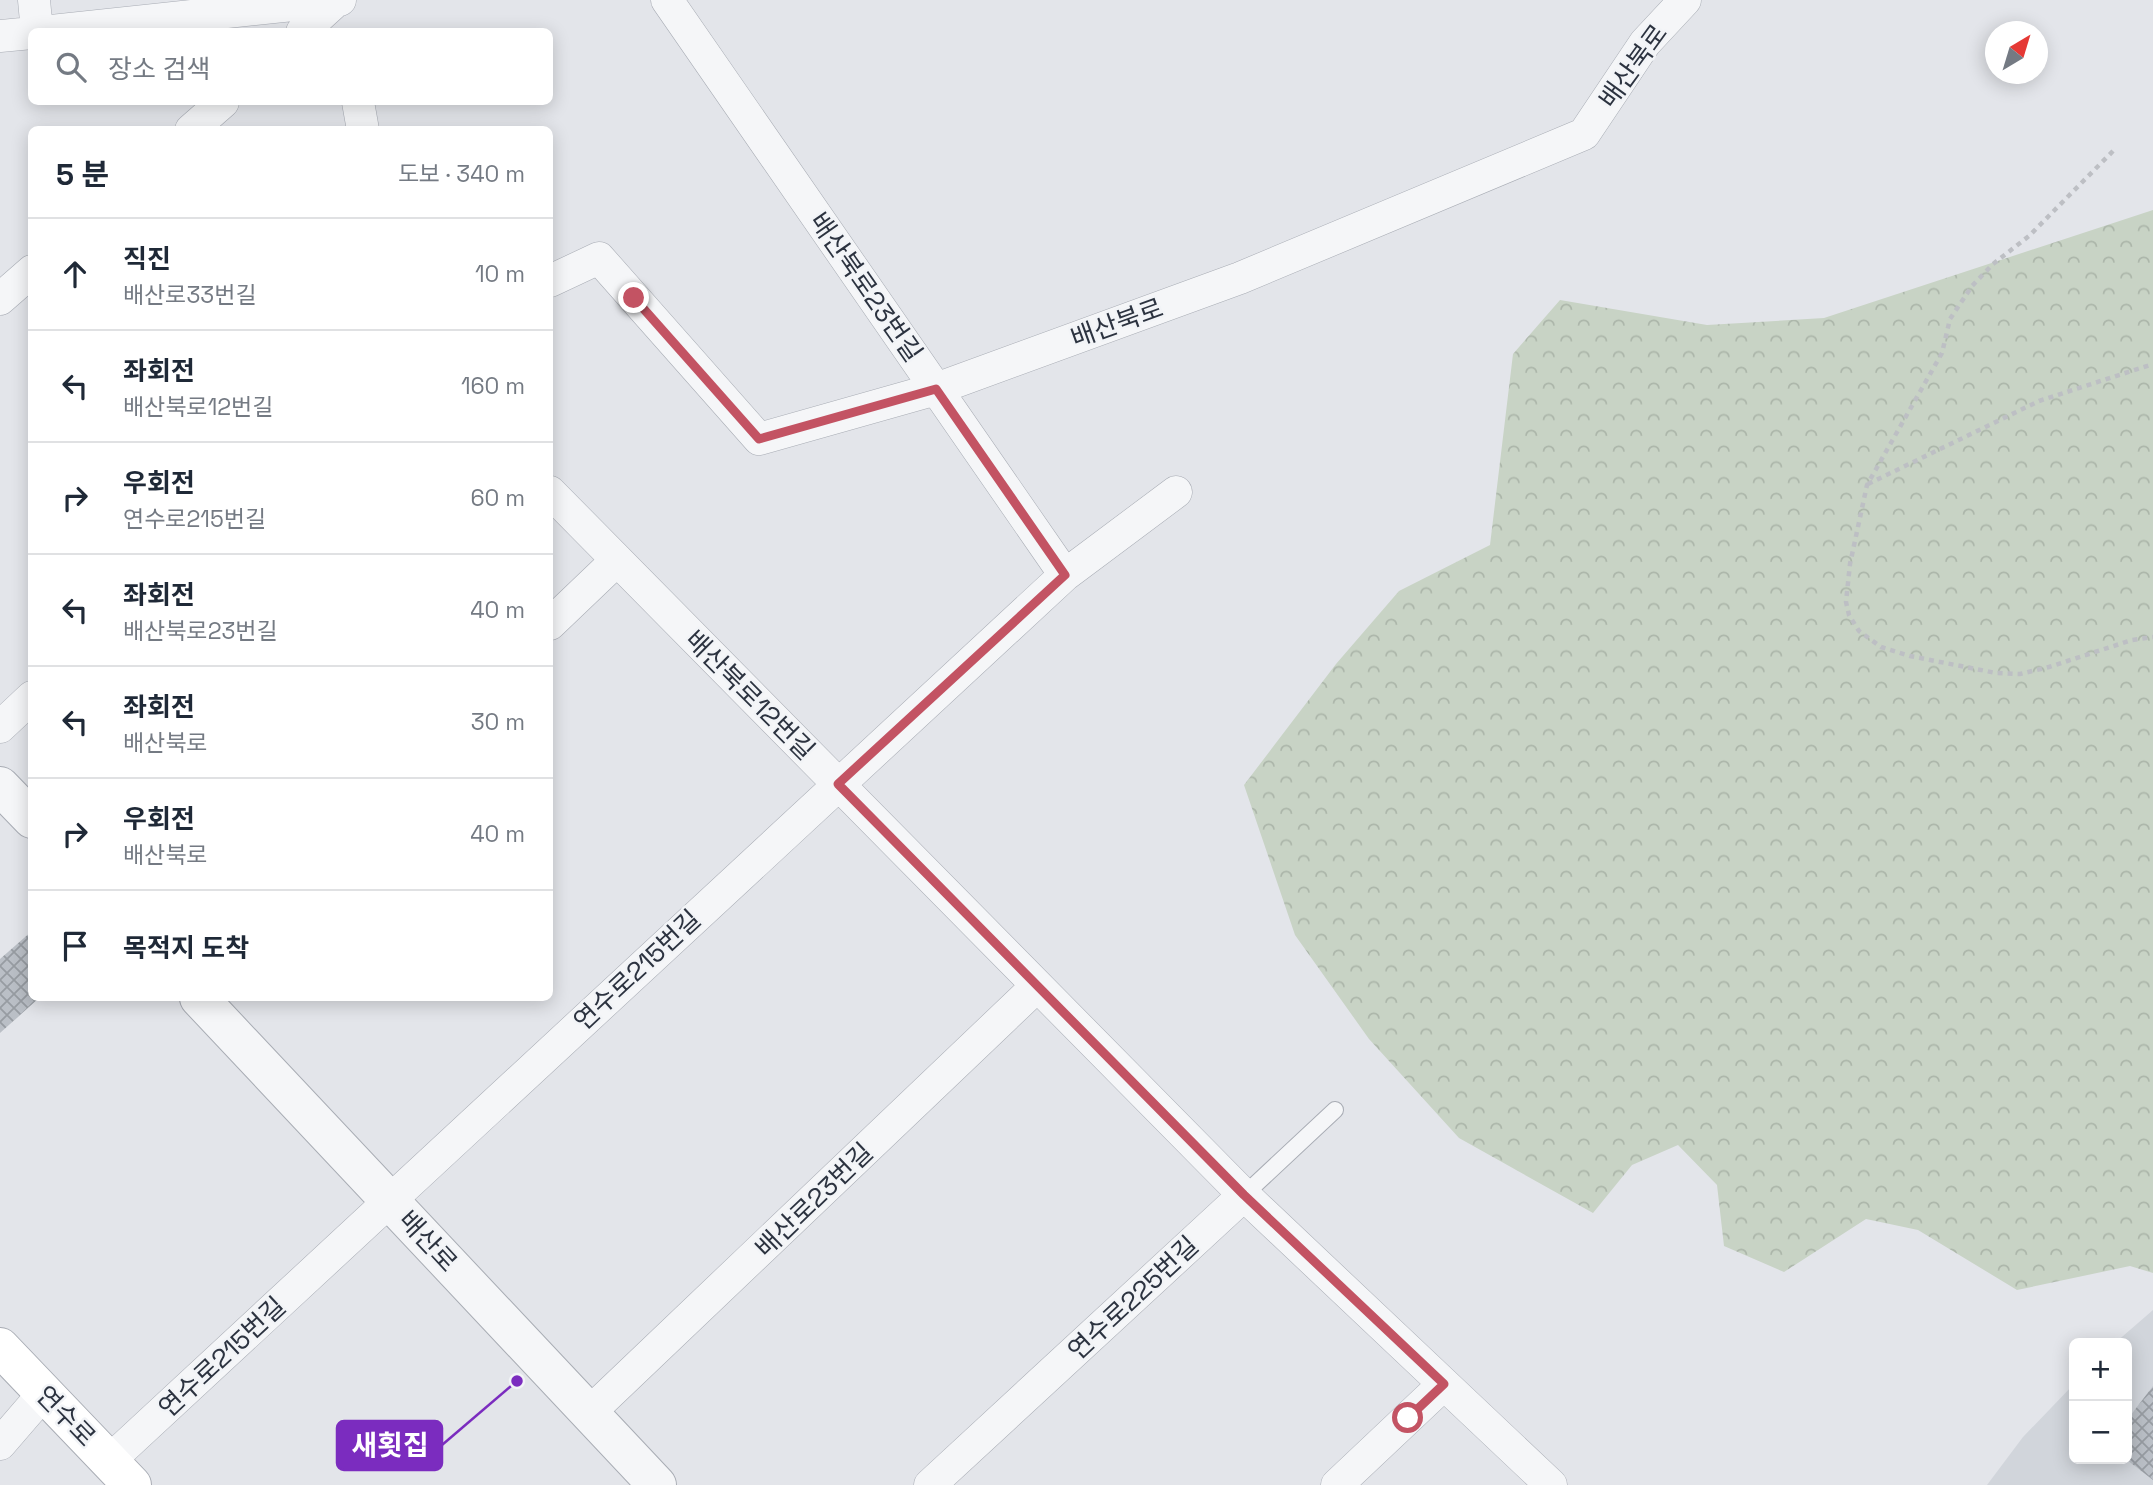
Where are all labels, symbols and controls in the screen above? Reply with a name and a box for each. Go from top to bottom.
street label: 배산북로 [1591,17,1675,115]
north arrow [1985,21,2048,84]
search box [28,28,553,105]
icon: search [52,48,90,86]
text: 장소 검색 [108,52,210,86]
text: 5 분 [56,155,109,194]
text: 도보 · 340 m [398,159,525,189]
street label: 배산북로23번길 [802,206,930,368]
text: 직진 [123,242,171,276]
icon: ahead [56,255,94,293]
text: 10 m [475,259,525,289]
text: 배산로33번길 [123,280,257,310]
route end [618,282,649,313]
street label: 배산북로 [1066,291,1168,355]
text: 좌회전 [123,354,195,388]
icon: left [56,367,94,405]
text: 160 m [461,371,525,401]
text: 배산북로12번길 [123,392,273,422]
text: 우회전 [123,466,195,500]
icon: right [56,479,94,517]
text: 60 m [470,483,525,513]
text: 연수로215번길 [123,504,266,534]
text: 좌회전 [123,578,195,612]
icon: left [56,591,94,629]
text: 40 m [470,595,525,625]
text: 배산북로23번길 [123,616,278,646]
street label: 배산북로12번길 [678,623,822,767]
text: 좌회전 [123,690,195,724]
icon: left [56,703,94,741]
text: 30 m [471,707,525,737]
text: 배산북로 [123,728,208,758]
text: 우회전 [123,802,195,836]
icon: right [56,815,94,853]
text: 40 m [470,819,525,849]
text: 배산북로 [123,840,208,870]
street label: 연수로215번길 [566,902,708,1038]
icon: arrive [56,927,94,965]
text: 목적지 도착 [123,931,249,965]
street label: 배산로23번길 [748,1135,880,1265]
street label: 배산로 [391,1203,465,1279]
street label: 연수로225번길 [1061,1229,1205,1367]
street label: 연수로215번길 [151,1289,293,1425]
map controls [2069,1338,2132,1464]
button: + [2069,1338,2132,1401]
street label: 연수로 [29,1378,103,1454]
button: − [2069,1401,2132,1464]
route start [1392,1402,1423,1433]
callout: 새횟집 [337,1421,442,1470]
text: 새횟집 [351,1427,429,1463]

